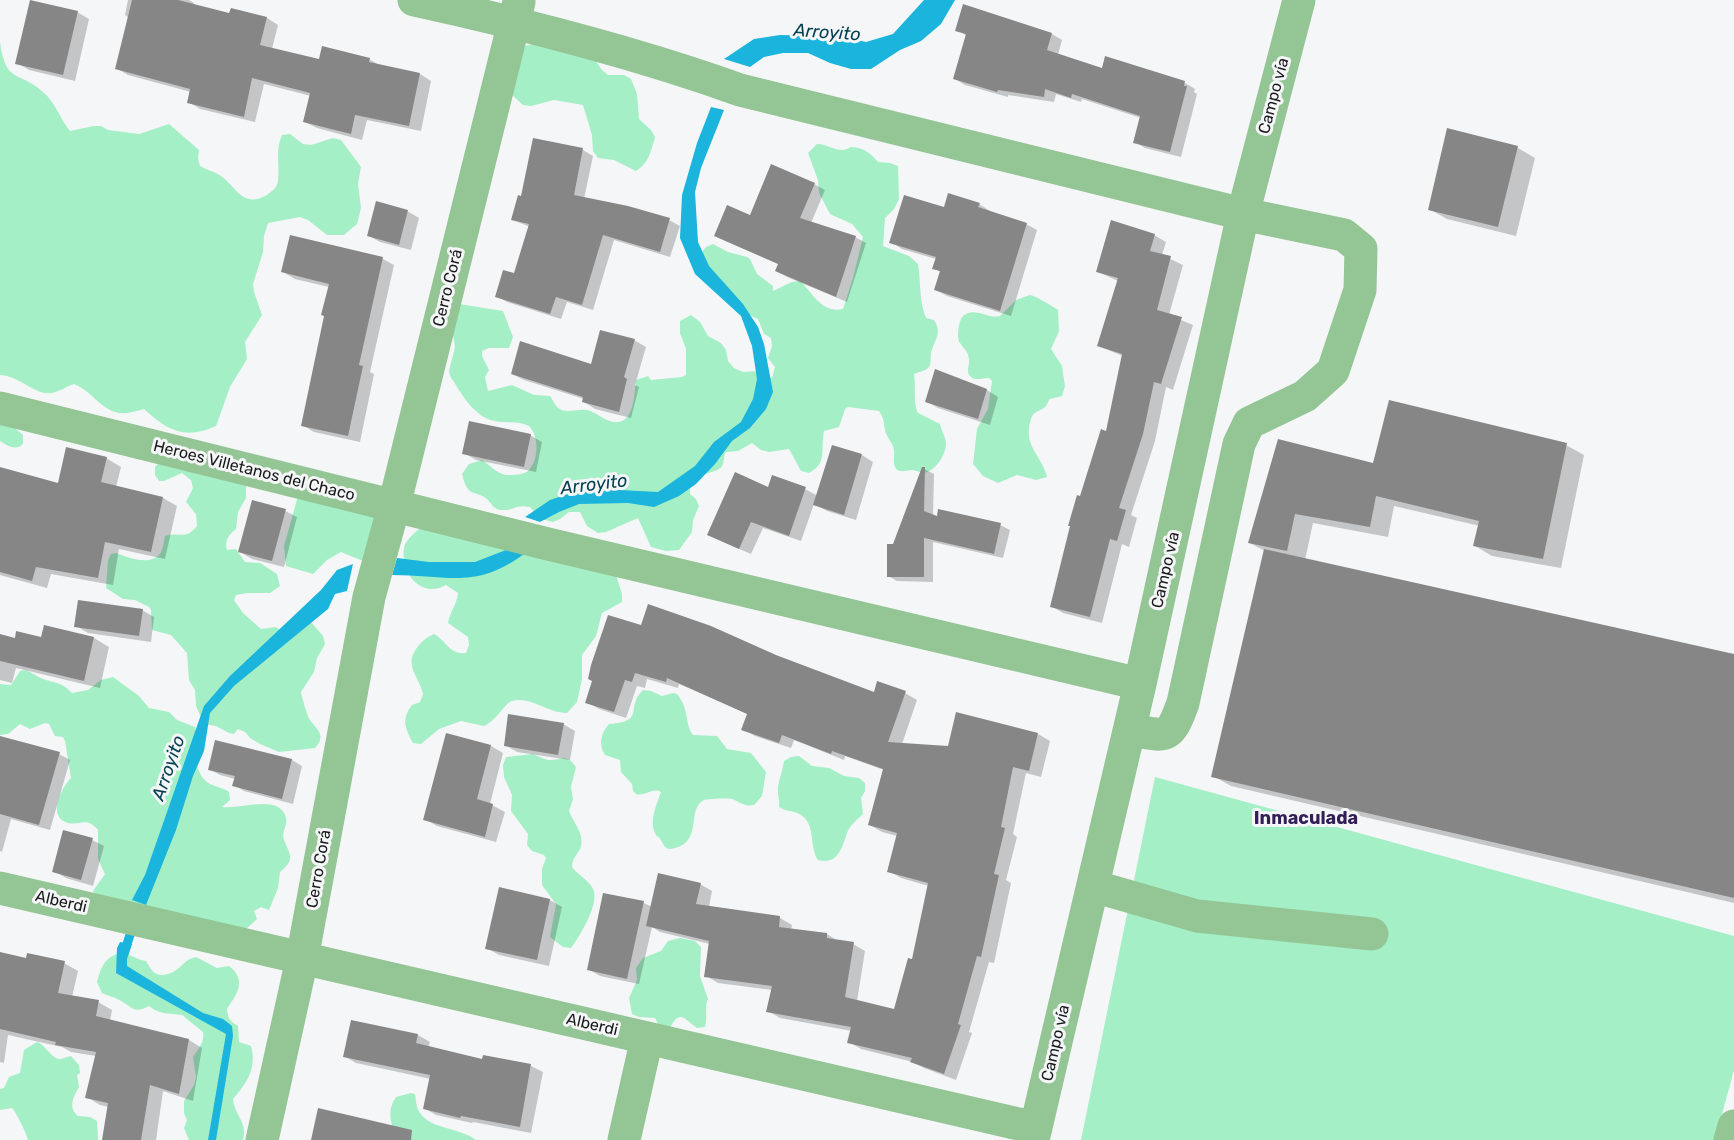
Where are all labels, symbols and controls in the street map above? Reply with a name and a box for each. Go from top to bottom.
water label: Arroyito [793,20,861,46]
street label: Campo vía [1255,56,1293,136]
street label: Cerro Corá [429,247,467,329]
street label: Heroes Villetanos del Chaco [151,437,357,505]
water label: Arroyito [559,470,629,500]
street label: Campo vía [1148,530,1184,610]
water label: Arroyito [148,733,190,803]
district label: Inmaculada [1254,808,1358,830]
street label: Cerro Corá [303,828,335,910]
street label: Alberdi [33,887,89,917]
street label: Campo vía [1038,1003,1074,1083]
street label: Alberdi [564,1010,620,1040]

